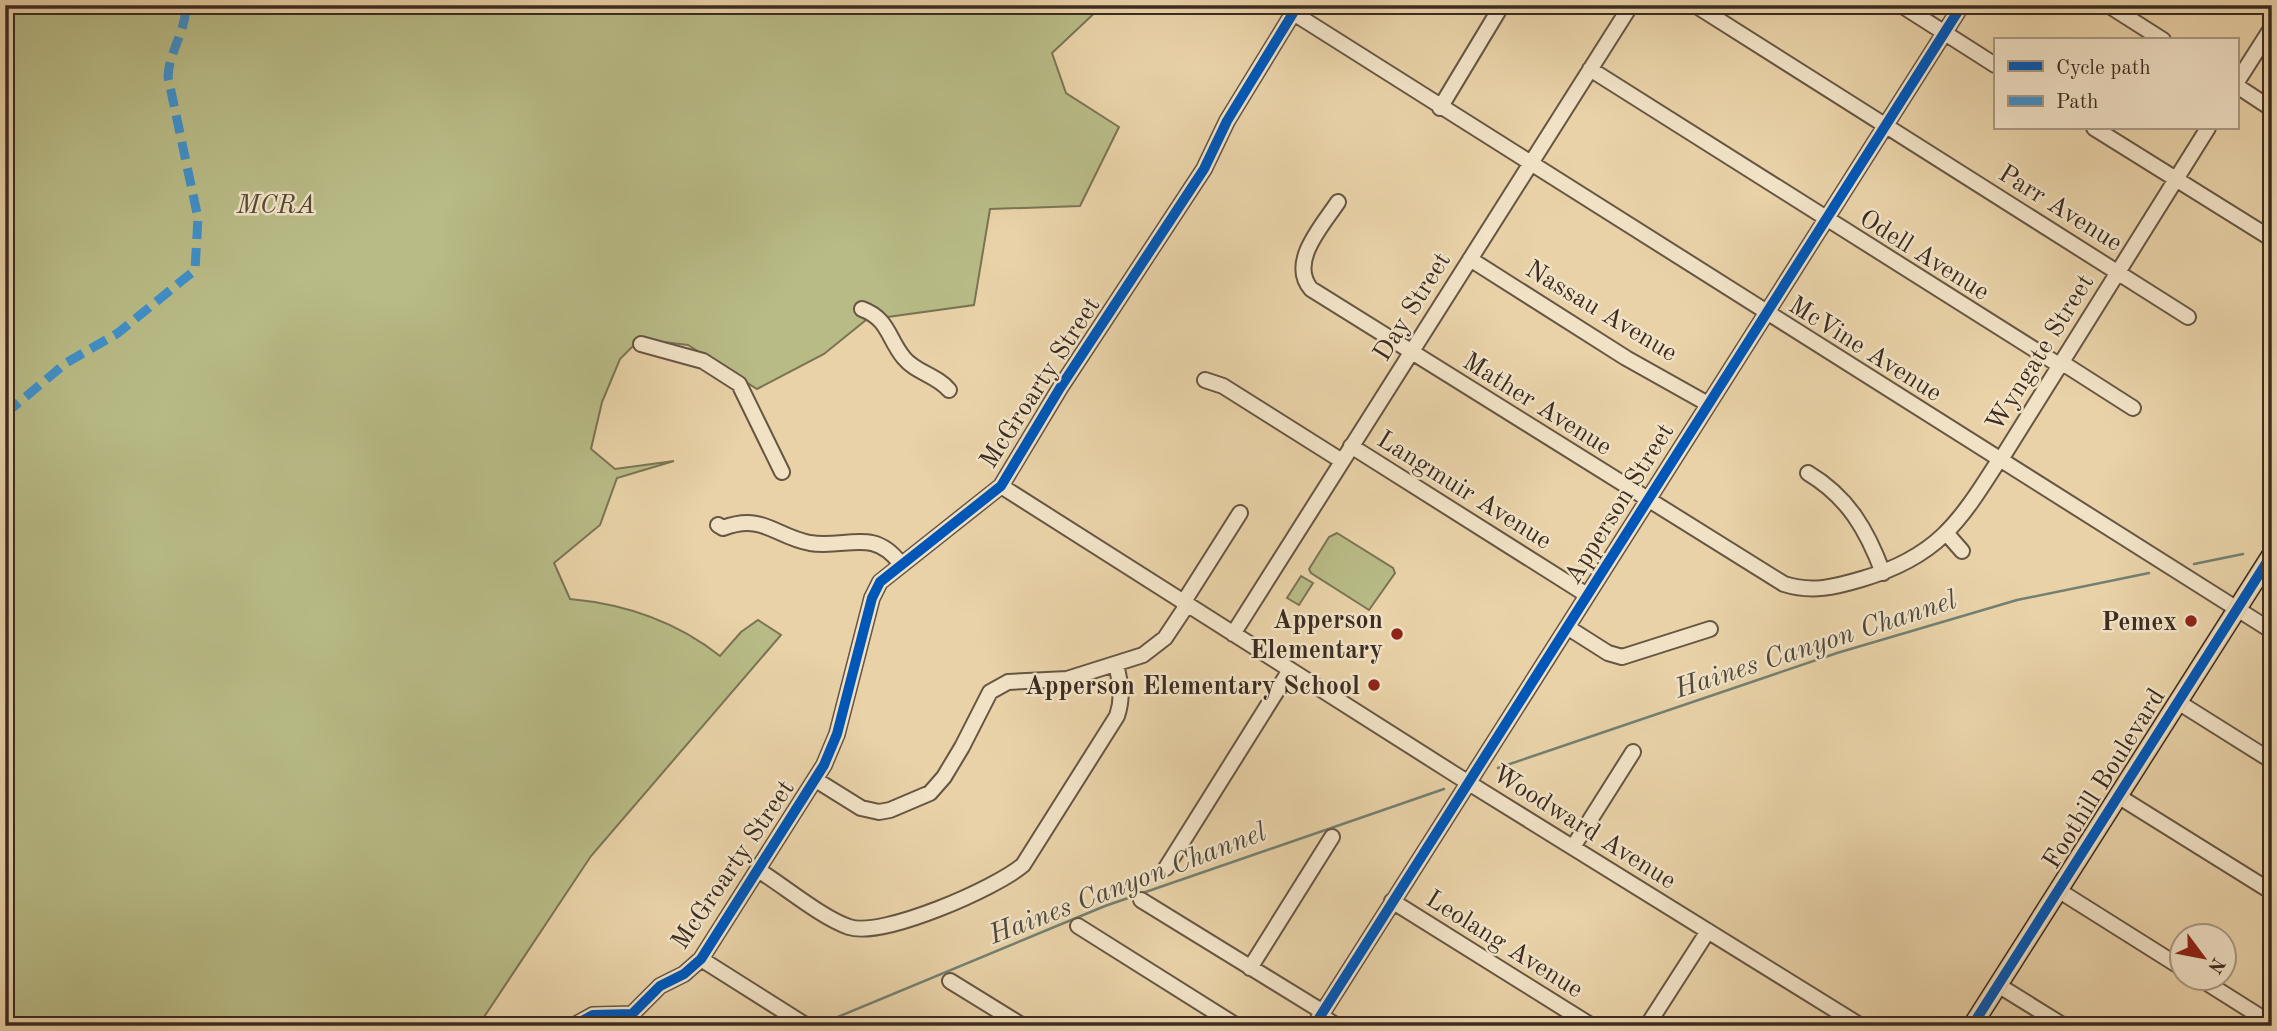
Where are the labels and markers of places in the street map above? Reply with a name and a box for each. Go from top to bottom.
place label: Apperson Elementary [1250,608,1383,664]
place label: Pemex [2101,610,2177,636]
marker: Pemex [2183,613,2199,629]
marker: Apperson Elementary [1389,626,1405,642]
place label: Apperson Elementary School [1025,674,1360,700]
marker: Apperson Elementary School [1366,677,1382,693]

